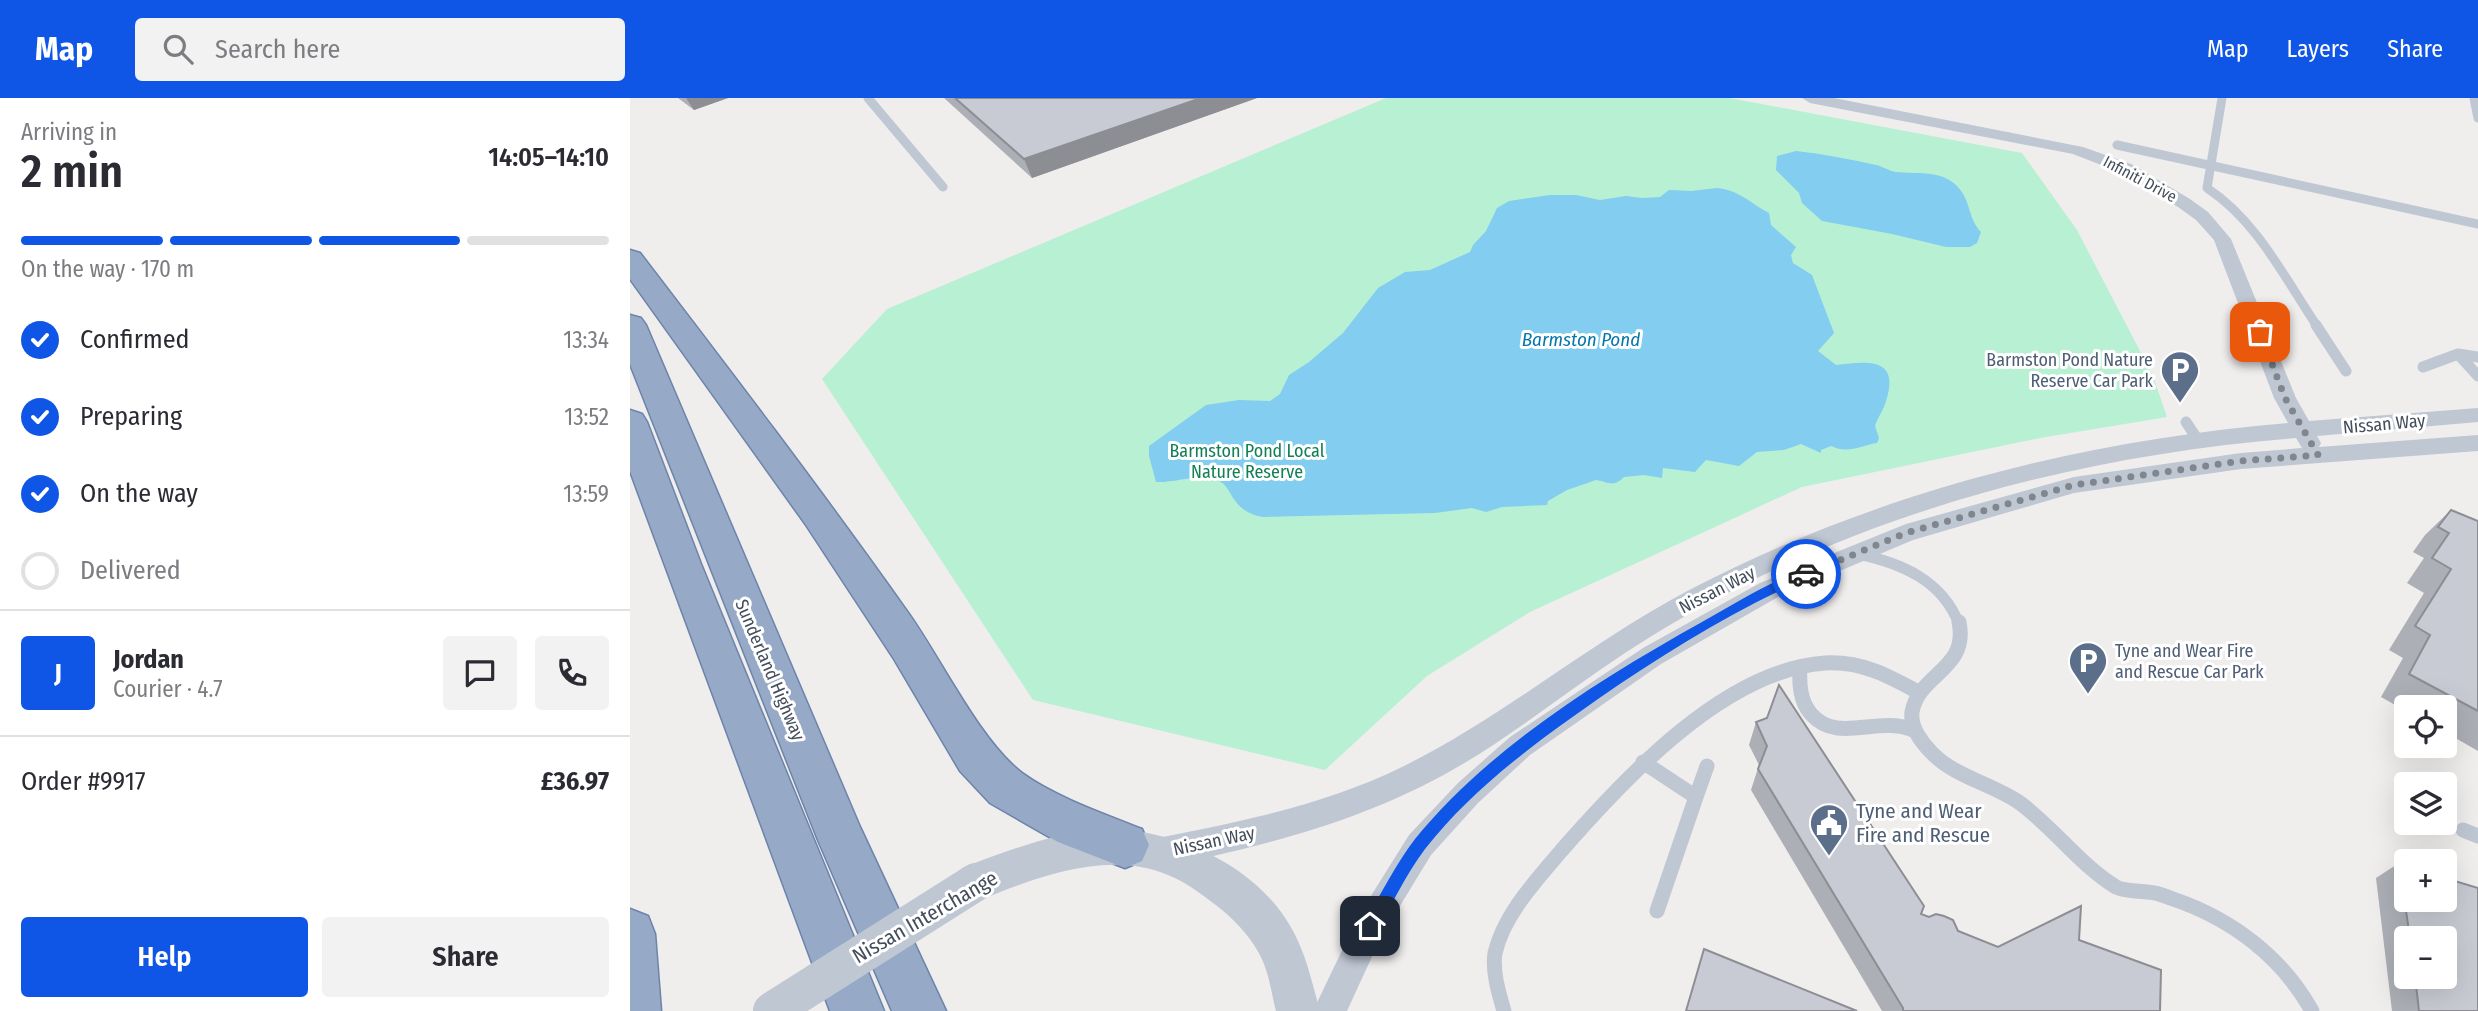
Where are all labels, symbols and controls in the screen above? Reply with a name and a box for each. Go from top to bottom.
search box [135,18,625,81]
text: Map [35,29,93,69]
icon: search [159,30,197,68]
text: Search here [215,34,340,65]
text: Map [2207,35,2249,63]
text: Layers [2287,35,2349,63]
text: Share [2387,35,2443,63]
text: Arriving in [21,118,117,146]
text: 14:05–14:10 [488,142,609,173]
text: 2 min [21,144,123,199]
street label: Infiniti Drive [2100,152,2180,206]
text: On the way · 170 m [21,255,194,283]
pin [2230,302,2290,362]
icon: bag [2241,313,2279,351]
icon: check [21,321,59,359]
text: Confirmed [80,324,190,355]
text: 13:34 [563,326,609,354]
water label: Barmston Pond [1522,328,1640,351]
place label: Barmston Pond Nature Reserve Car Park [1986,349,2154,392]
parking icon: Barmston Pond Nature Reserve Car Park [2159,349,2201,404]
icon: check [21,398,59,436]
text: Preparing [80,401,182,432]
text: 13:52 [564,403,609,431]
street label: Nissan Way [2342,409,2426,439]
park label: Barmston Pond Local Nature Reserve [1170,440,1325,483]
icon: check [21,475,59,513]
text: On the way [80,478,198,509]
text: 13:59 [563,480,609,508]
courier [1771,539,1841,609]
text: Delivered [80,555,181,586]
icon: car [1787,555,1825,593]
street label: Nissan Way [1675,561,1759,619]
street label: Sunderland Highway [730,596,810,744]
button: chat [443,636,517,710]
button: phone [535,636,609,710]
parking icon: Tyne and Wear Fire and Rescue Car Park [2067,640,2109,695]
place label: Tyne and Wear Fire and Rescue Car Park [2115,640,2264,683]
text: Jordan [113,644,184,675]
text: J [54,658,62,689]
text: Courier · 4.7 [113,675,223,703]
map controls [2394,695,2457,989]
button: locate [2394,695,2457,758]
text: Order #9917 [21,766,145,797]
text: £36.97 [541,766,609,797]
button: layers [2394,772,2457,835]
place label: Tyne and Wear Fire and Rescue [1856,798,1990,848]
public building icon: Tyne and Wear Fire and Rescue [1808,802,1850,857]
street label: Nissan Way [1171,822,1257,860]
button: + [2394,849,2457,912]
street label: Nissan Interchange [848,865,1002,969]
pin [1340,896,1400,956]
icon: home [1351,907,1389,945]
button: Help [21,917,308,997]
button: Share [322,917,609,997]
button: − [2394,926,2457,989]

